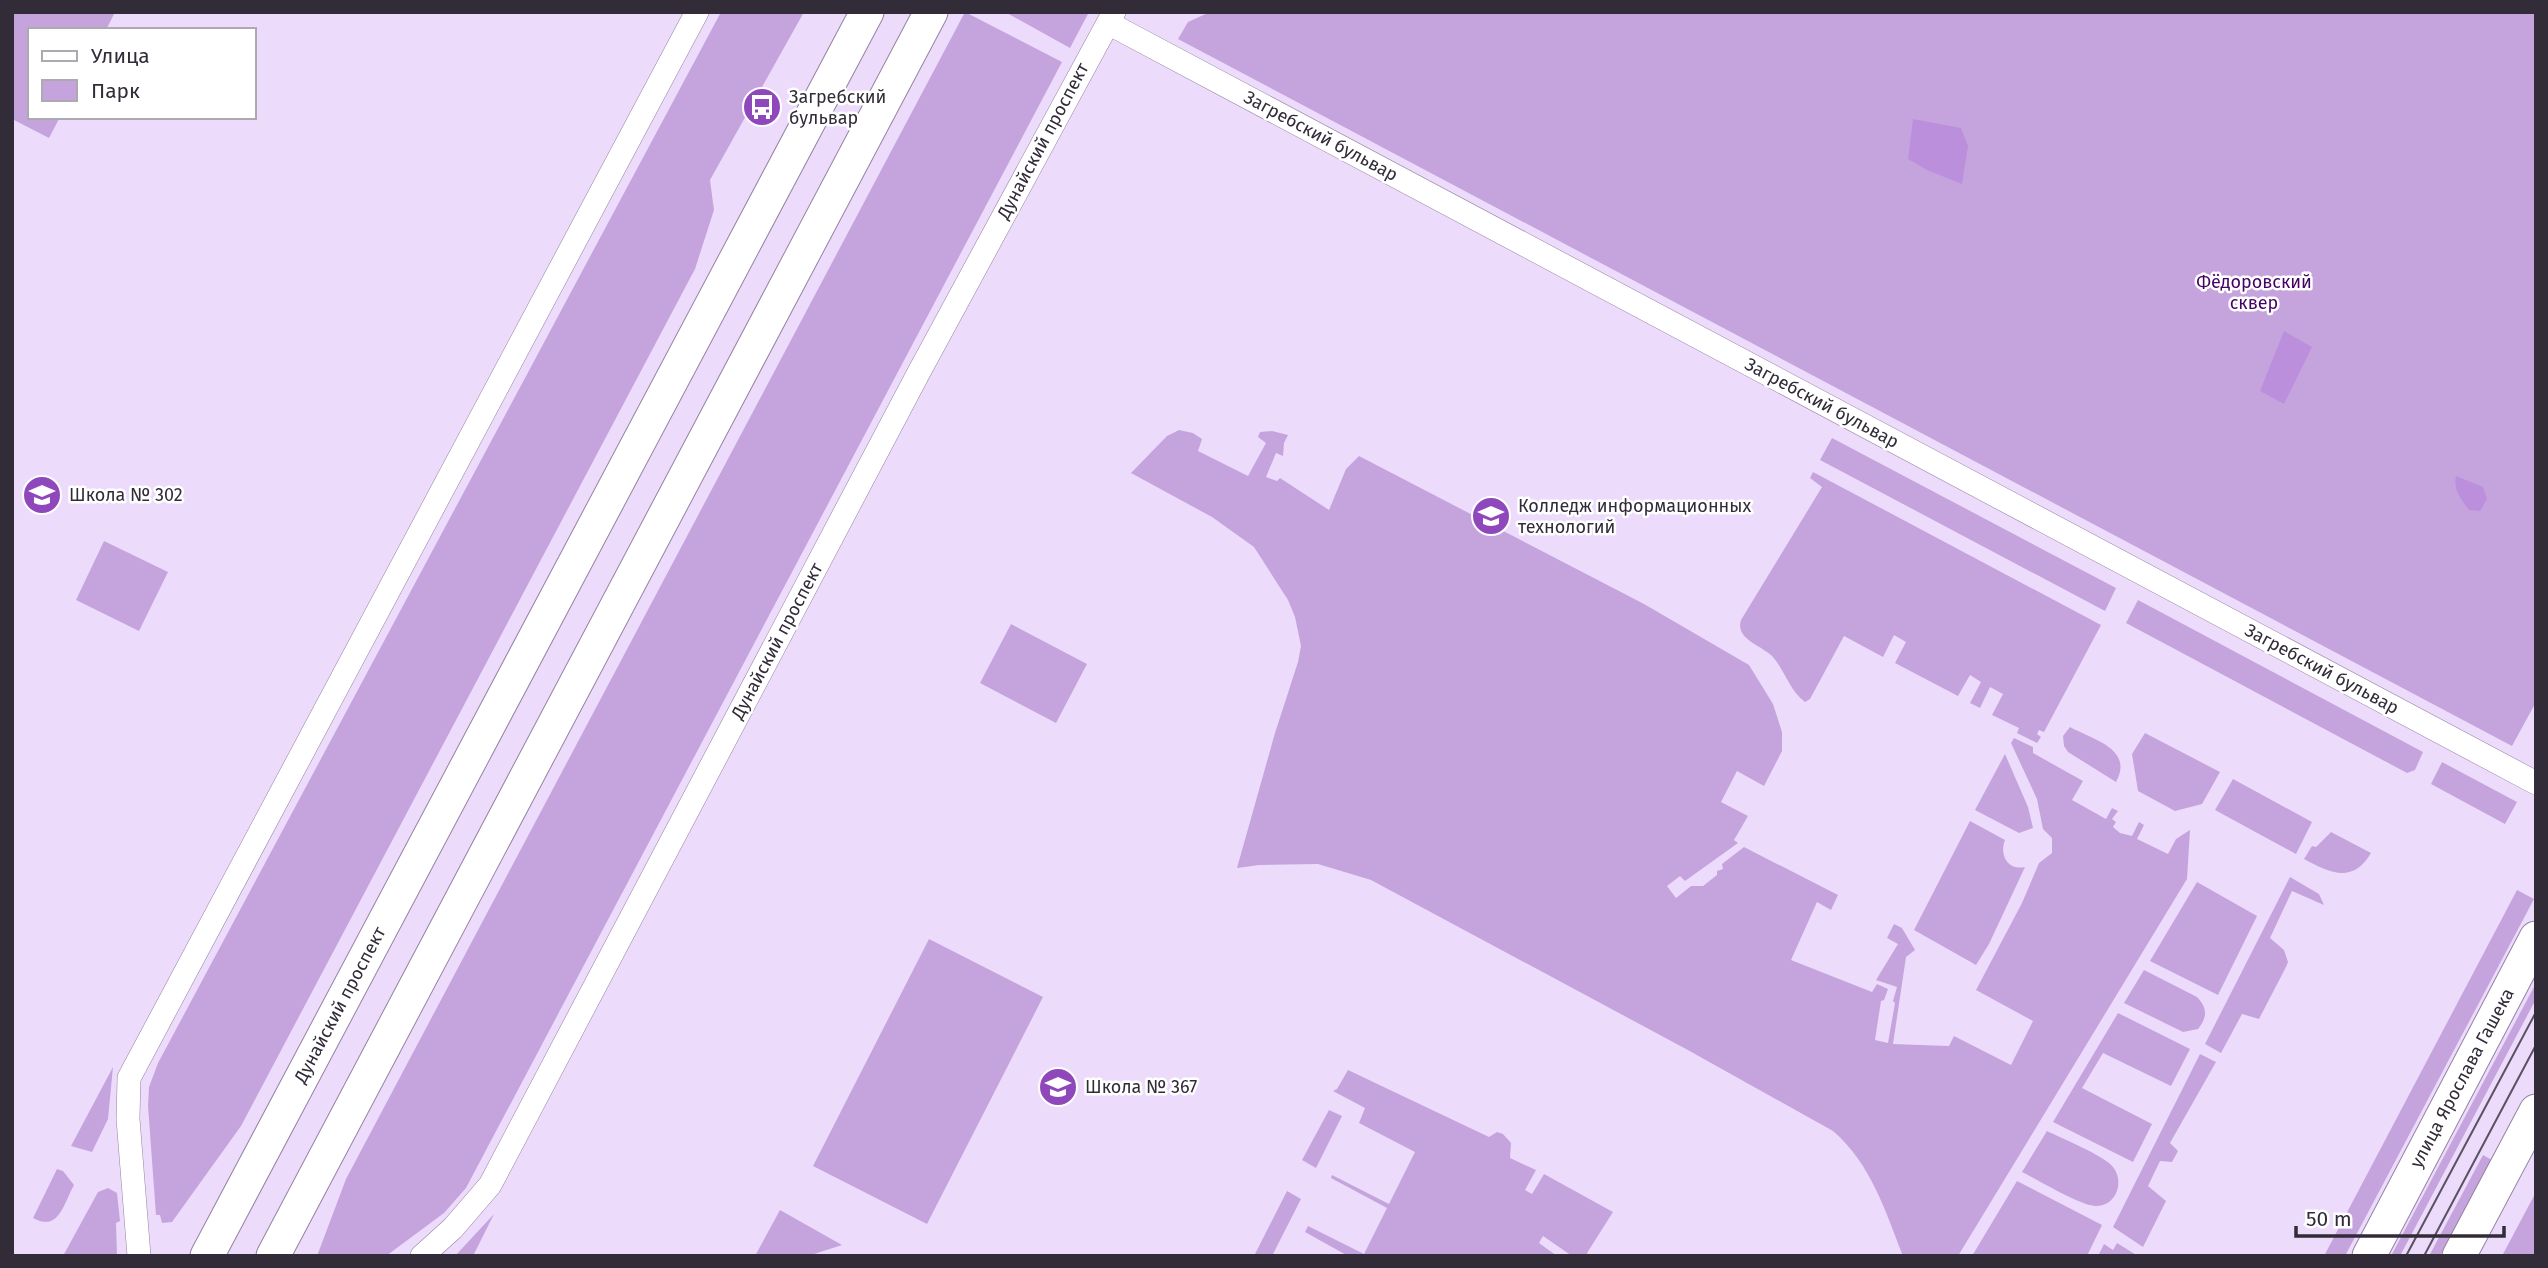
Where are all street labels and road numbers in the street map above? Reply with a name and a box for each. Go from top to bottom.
street label: Дунайский проспект [992,58,1094,224]
street label: Загребский бульвар [1240,86,1402,186]
street label: Загребский бульвар [1741,353,1903,453]
street label: Дунайский проспект [726,558,828,724]
street label: Загребский бульвар [2241,619,2403,719]
street label: Дунайский проспект [289,922,391,1088]
street label: улица Ярослава Гашека [2405,984,2519,1172]

